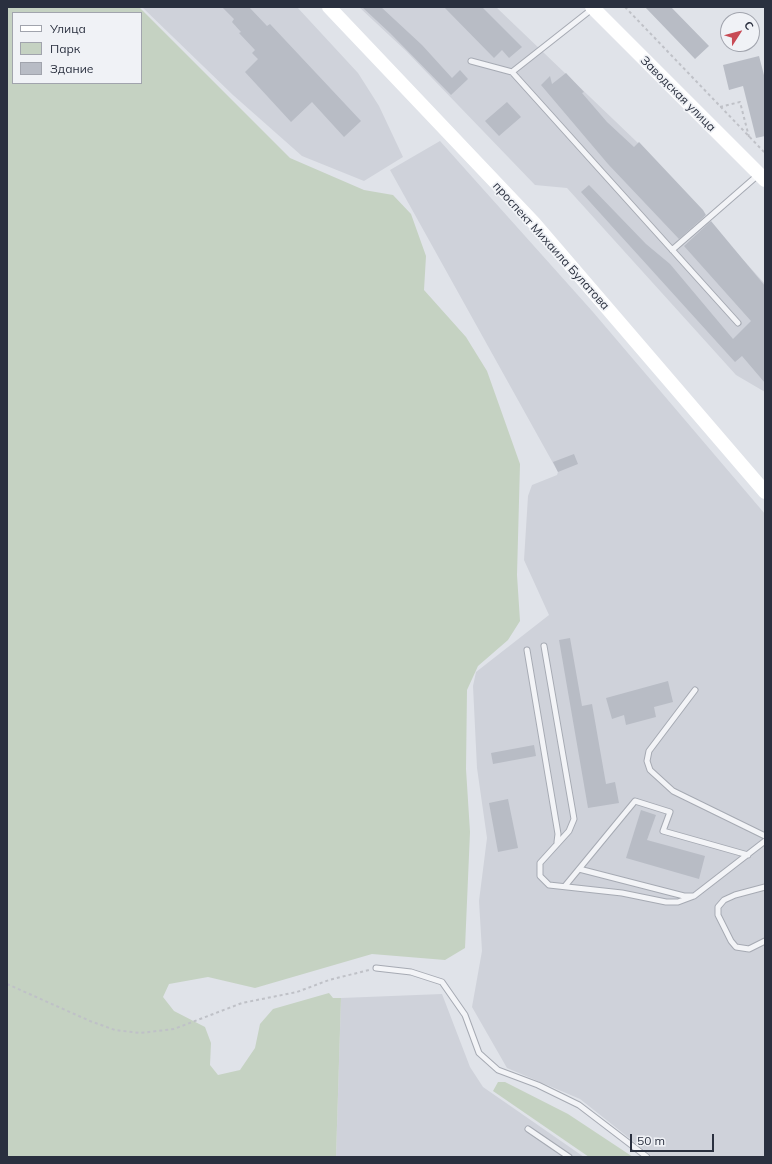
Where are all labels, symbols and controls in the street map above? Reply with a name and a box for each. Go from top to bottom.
legend [12,12,142,84]
north arrow [720,12,760,52]
text: С [741,18,757,33]
text: Улица [50,21,86,36]
text: Парк [50,41,80,56]
street label: Заводская улица [637,53,719,135]
text: Здание [50,61,93,76]
street label: проспект Михаила Булатова [490,179,612,313]
scale bar [632,1126,716,1152]
text: 50 m [637,1133,665,1148]

